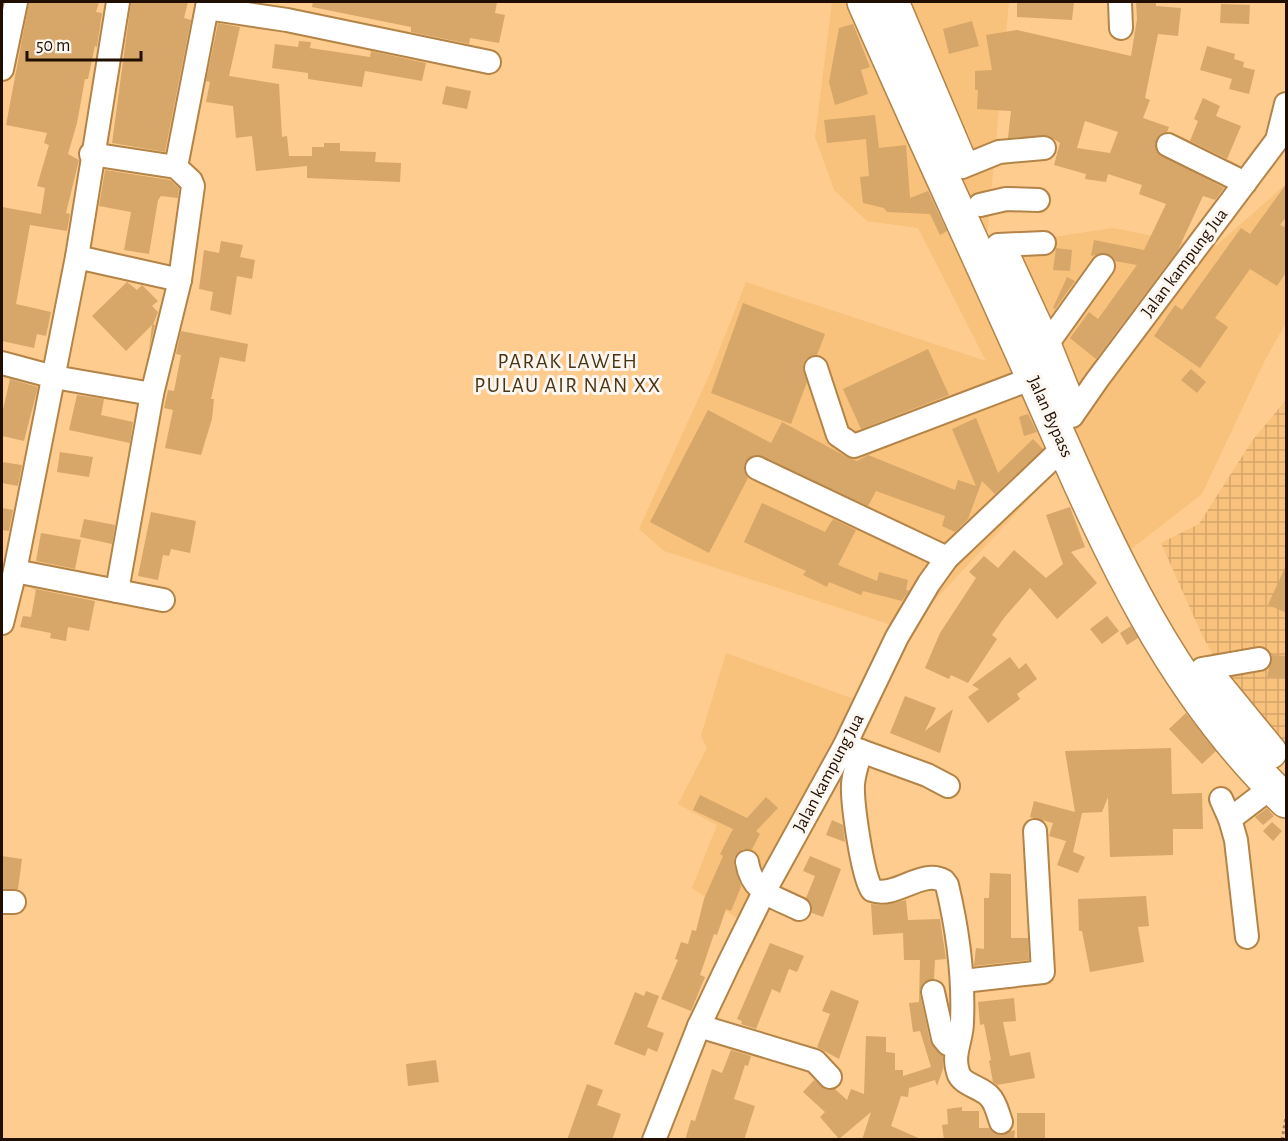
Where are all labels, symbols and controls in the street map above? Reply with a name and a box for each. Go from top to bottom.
scale bar [27,24,141,62]
text: 50 m [36,37,70,55]
street label: Jalan kampung Jua [1138,205,1232,321]
district label: PARAK LAWEH PULAU AIR NAN XX [474,351,662,396]
street label: Jalan Bypass [1024,374,1076,460]
street label: Jalan kampung Jua [790,711,868,835]

